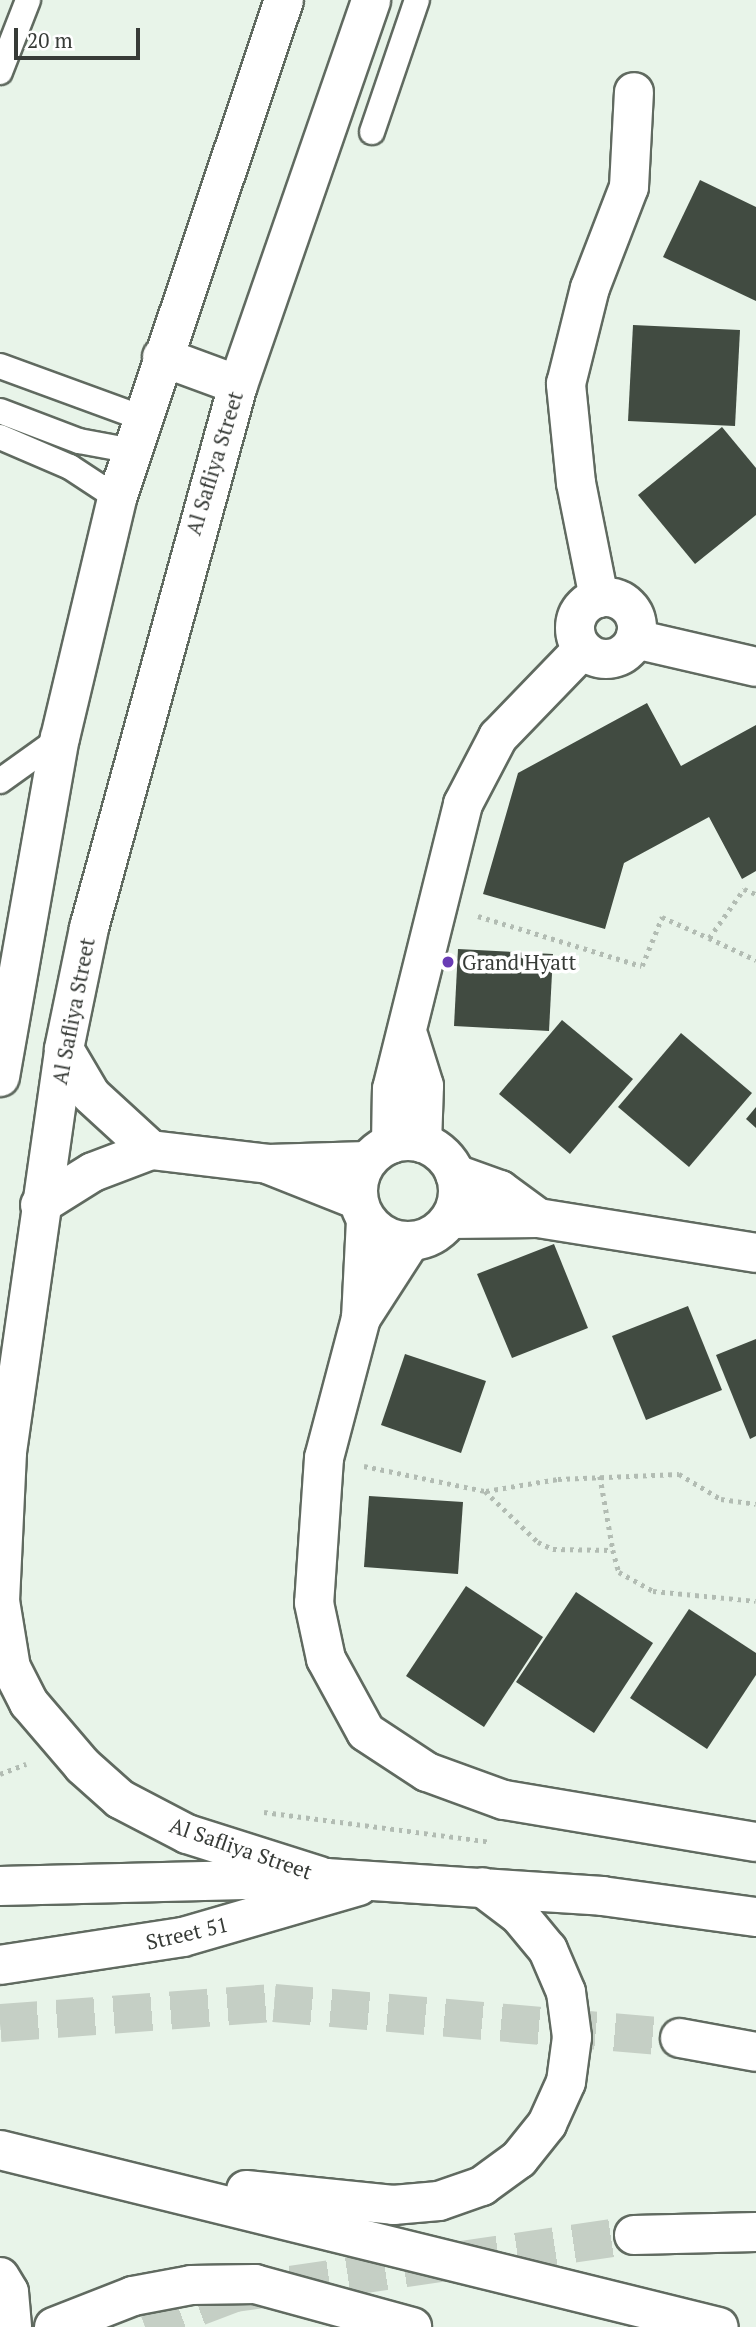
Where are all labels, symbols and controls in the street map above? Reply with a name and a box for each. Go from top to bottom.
scale bar [18,14,144,58]
text: 20 m [27,26,73,54]
street label: Al Safliya Street [180,388,248,538]
street label: Al Safliya Street [46,935,100,1087]
place label: Grand Hyatt [462,949,576,975]
marker: Grand Hyatt [440,954,456,970]
street label: Al Safliya Street [166,1812,316,1884]
street label: Street 51 [143,1911,231,1955]

